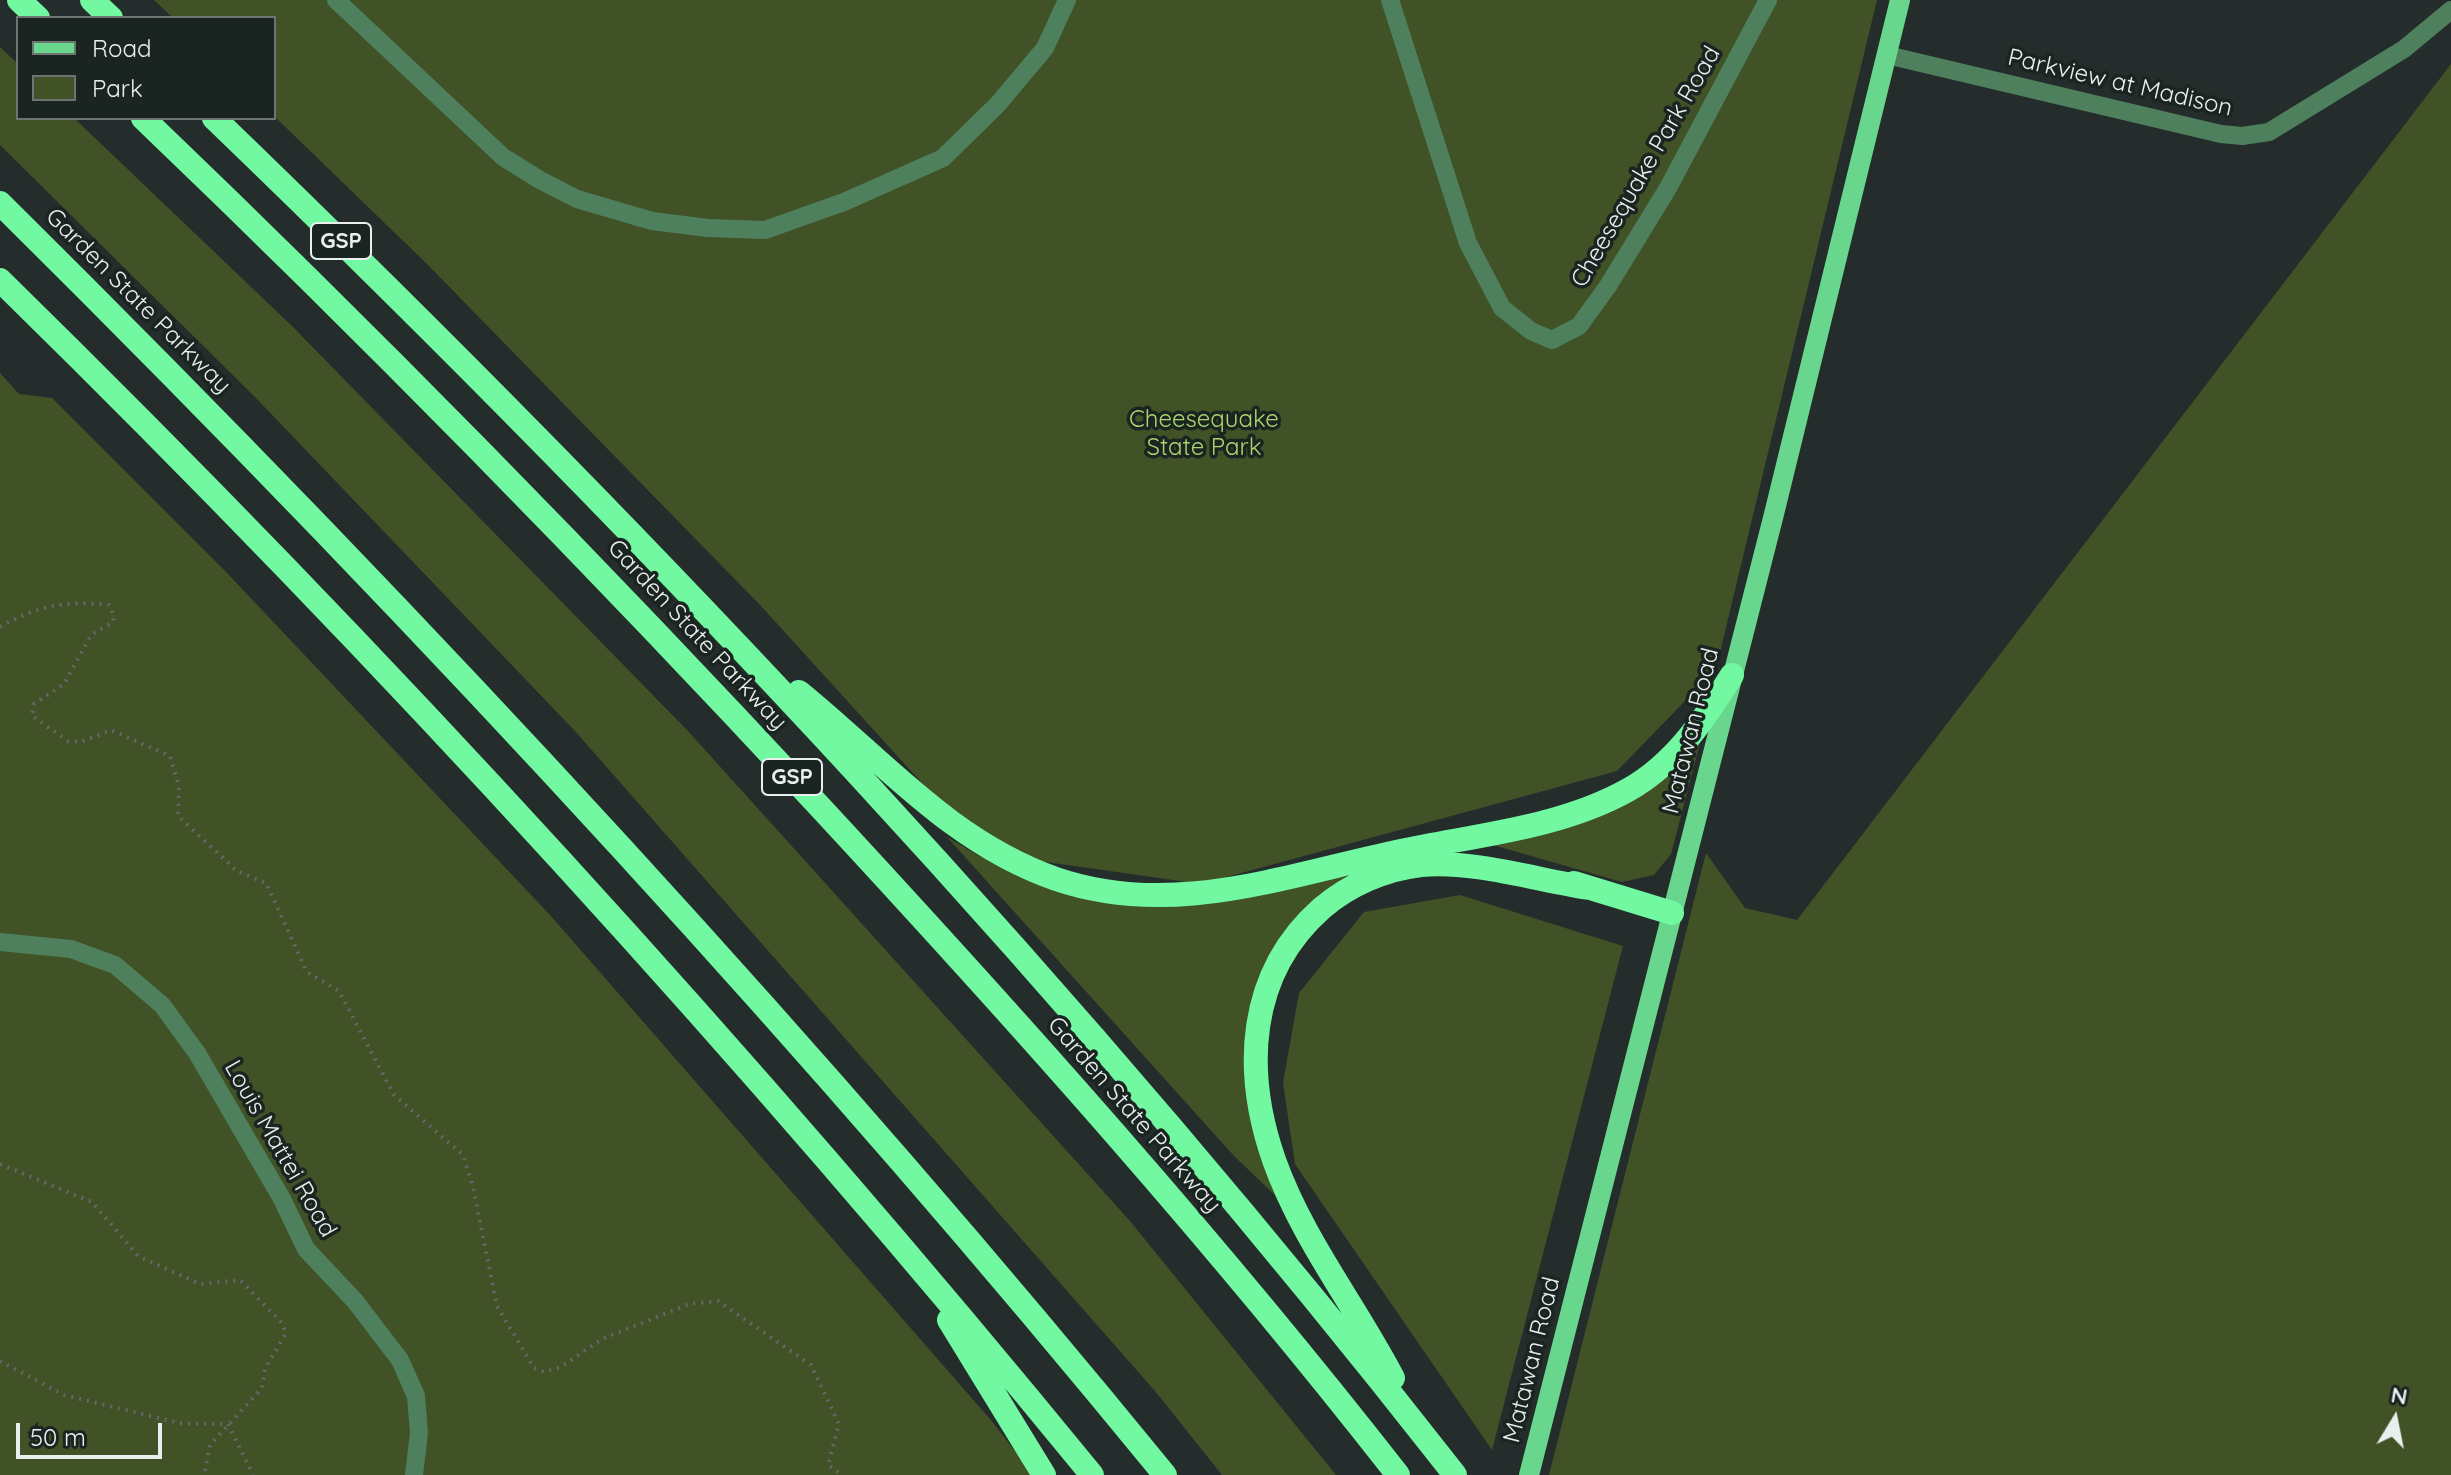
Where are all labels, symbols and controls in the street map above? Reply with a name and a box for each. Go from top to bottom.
legend [16,16,276,120]
text: Road [92,33,152,63]
street label: Cheesequake Park Road [1565,41,1727,293]
street label: Parkview at Madison [2005,43,2235,123]
text: Park [92,73,143,103]
street label: Garden State Parkway [39,202,237,400]
road number: GSP [311,223,371,259]
park label: Cheesequake State Park [1129,406,1279,462]
street label: Garden State Parkway [601,534,793,736]
street label: Matawan Road [1657,645,1725,817]
road number: GSP [762,759,822,795]
street label: Garden State Parkway [1041,1011,1227,1219]
street label: Louis Mattei Road [218,1056,342,1242]
street label: Matawan Road [1498,1274,1566,1446]
north arrow [2355,1379,2435,1459]
text: N [2389,1380,2410,1411]
scale bar [20,1407,166,1457]
text: 50 m [30,1422,86,1452]

